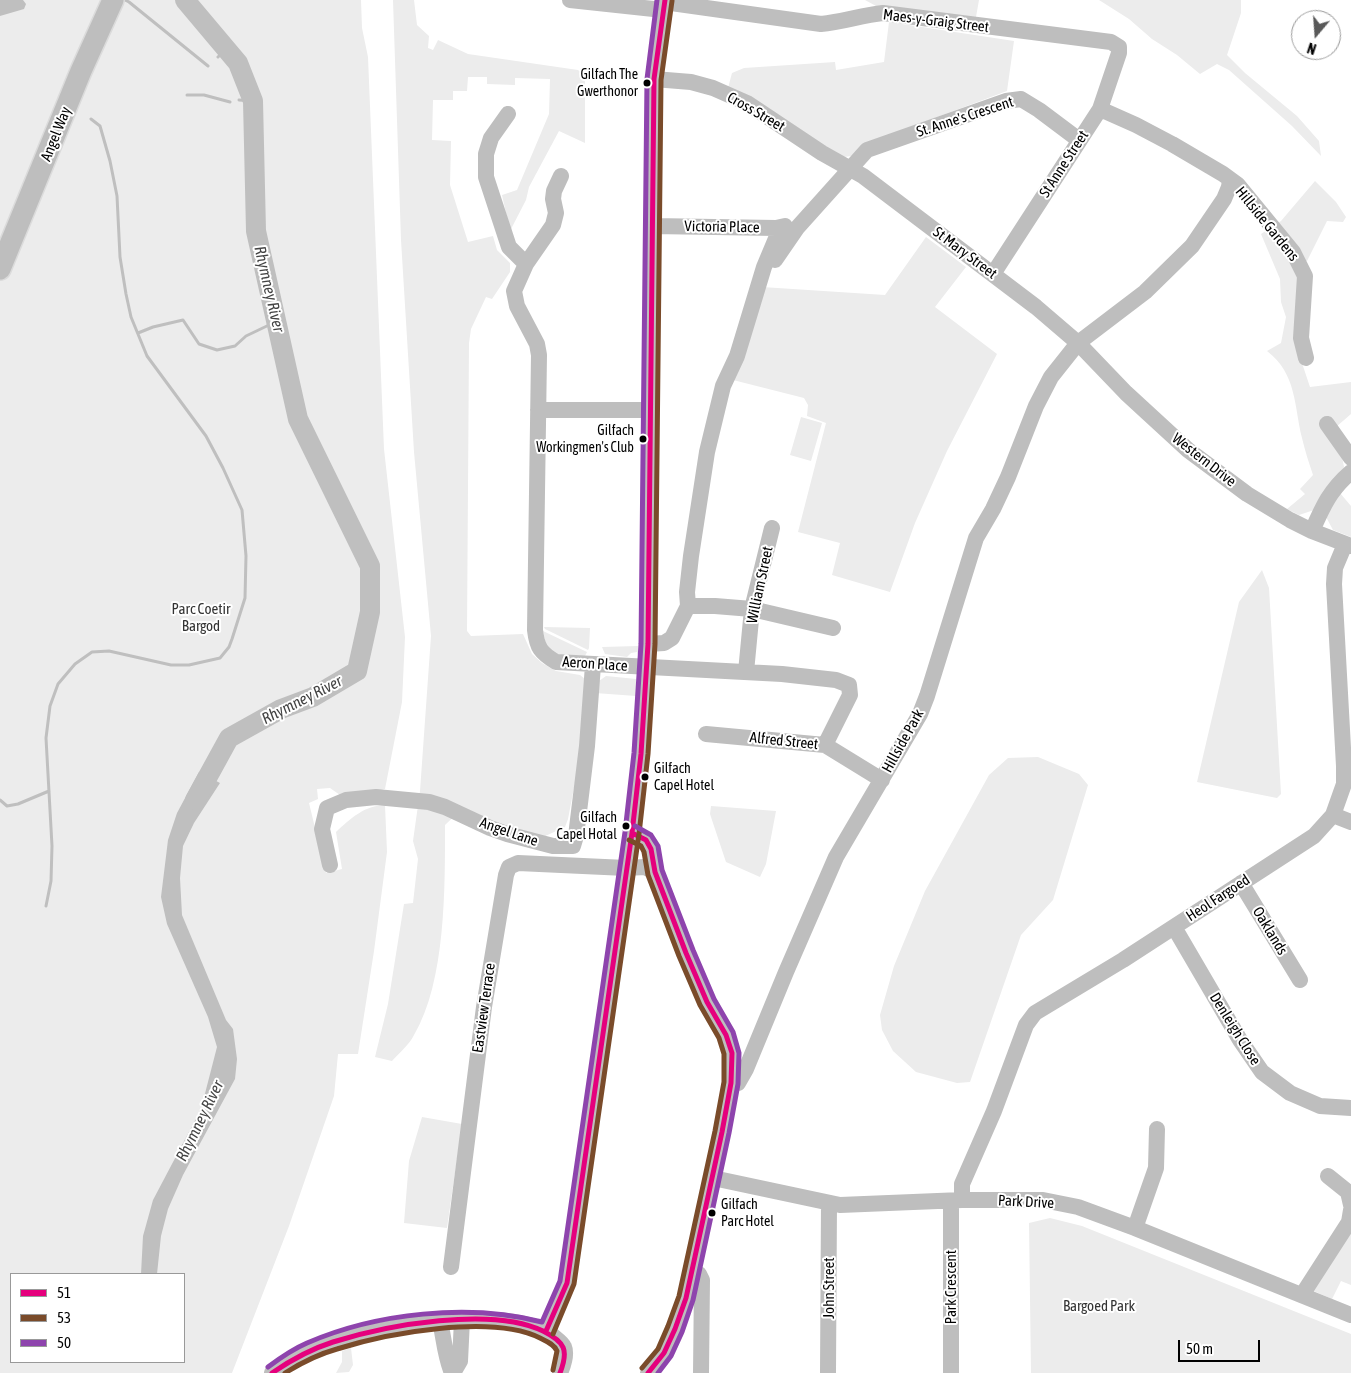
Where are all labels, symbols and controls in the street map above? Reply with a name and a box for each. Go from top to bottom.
street label: Maes-y-Graig Street [882,6,990,36]
north arrow [1291,10,1341,60]
text: N [1305,39,1318,57]
place label: Gilfach The Gwerthonor [577,67,638,100]
marker: Gilfach The Gwerthonor [642,78,652,88]
street label: Cross Street [724,88,788,136]
street label: St. Anne's Crescent [914,93,1016,141]
street label: Angel Way [37,104,75,164]
street label: St Anne Street [1036,127,1092,201]
street label: Hillside Gardens [1231,183,1303,265]
street label: Victoria Place [684,217,760,237]
street label: St Mary Street [930,223,1000,283]
water label: Rhymney River [250,244,288,334]
place label: Gilfach Workingmen's Club [536,423,634,456]
street label: Western Drive [1168,429,1240,491]
marker: Gilfach Workingmen's Club [638,434,648,444]
street label: William Street [743,545,777,625]
park label: Parc Coetir Bargod [172,600,230,635]
street label: Aeron Place [562,653,628,675]
water label: Rhymney River [259,672,345,728]
street label: Hillside Park [878,706,928,776]
street label: Alfred Street [749,728,819,754]
place label: Gilfach Capel Hotel [654,761,714,794]
marker: Gilfach Capel Hotel [640,772,650,782]
place label: Gilfach Capel Hotal [557,810,617,842]
street label: Angel Lane [477,814,541,850]
marker: Gilfach Capel Hotal [621,821,631,831]
street label: Heol Fargoed [1183,871,1253,925]
street label: Oaklands [1249,904,1291,958]
street label: Eastview Terrace [469,962,499,1054]
street label: Denleigh Close [1206,989,1264,1069]
water label: Rhymney River [172,1077,228,1165]
street label: Park Drive [997,1192,1055,1212]
place label: Gilfach Parc Hotel [721,1197,774,1230]
marker: Gilfach Parc Hotel [707,1208,717,1218]
street label: Park Crescent [942,1250,960,1324]
street label: John Street [820,1257,838,1319]
legend [10,1273,185,1363]
text: 51 [57,1284,71,1301]
park label: Bargoed Park [1063,1297,1135,1315]
text: 53 [57,1309,71,1326]
scale bar [1181,1330,1264,1362]
text: 50 [57,1334,71,1351]
text: 50 m [1186,1340,1213,1357]

